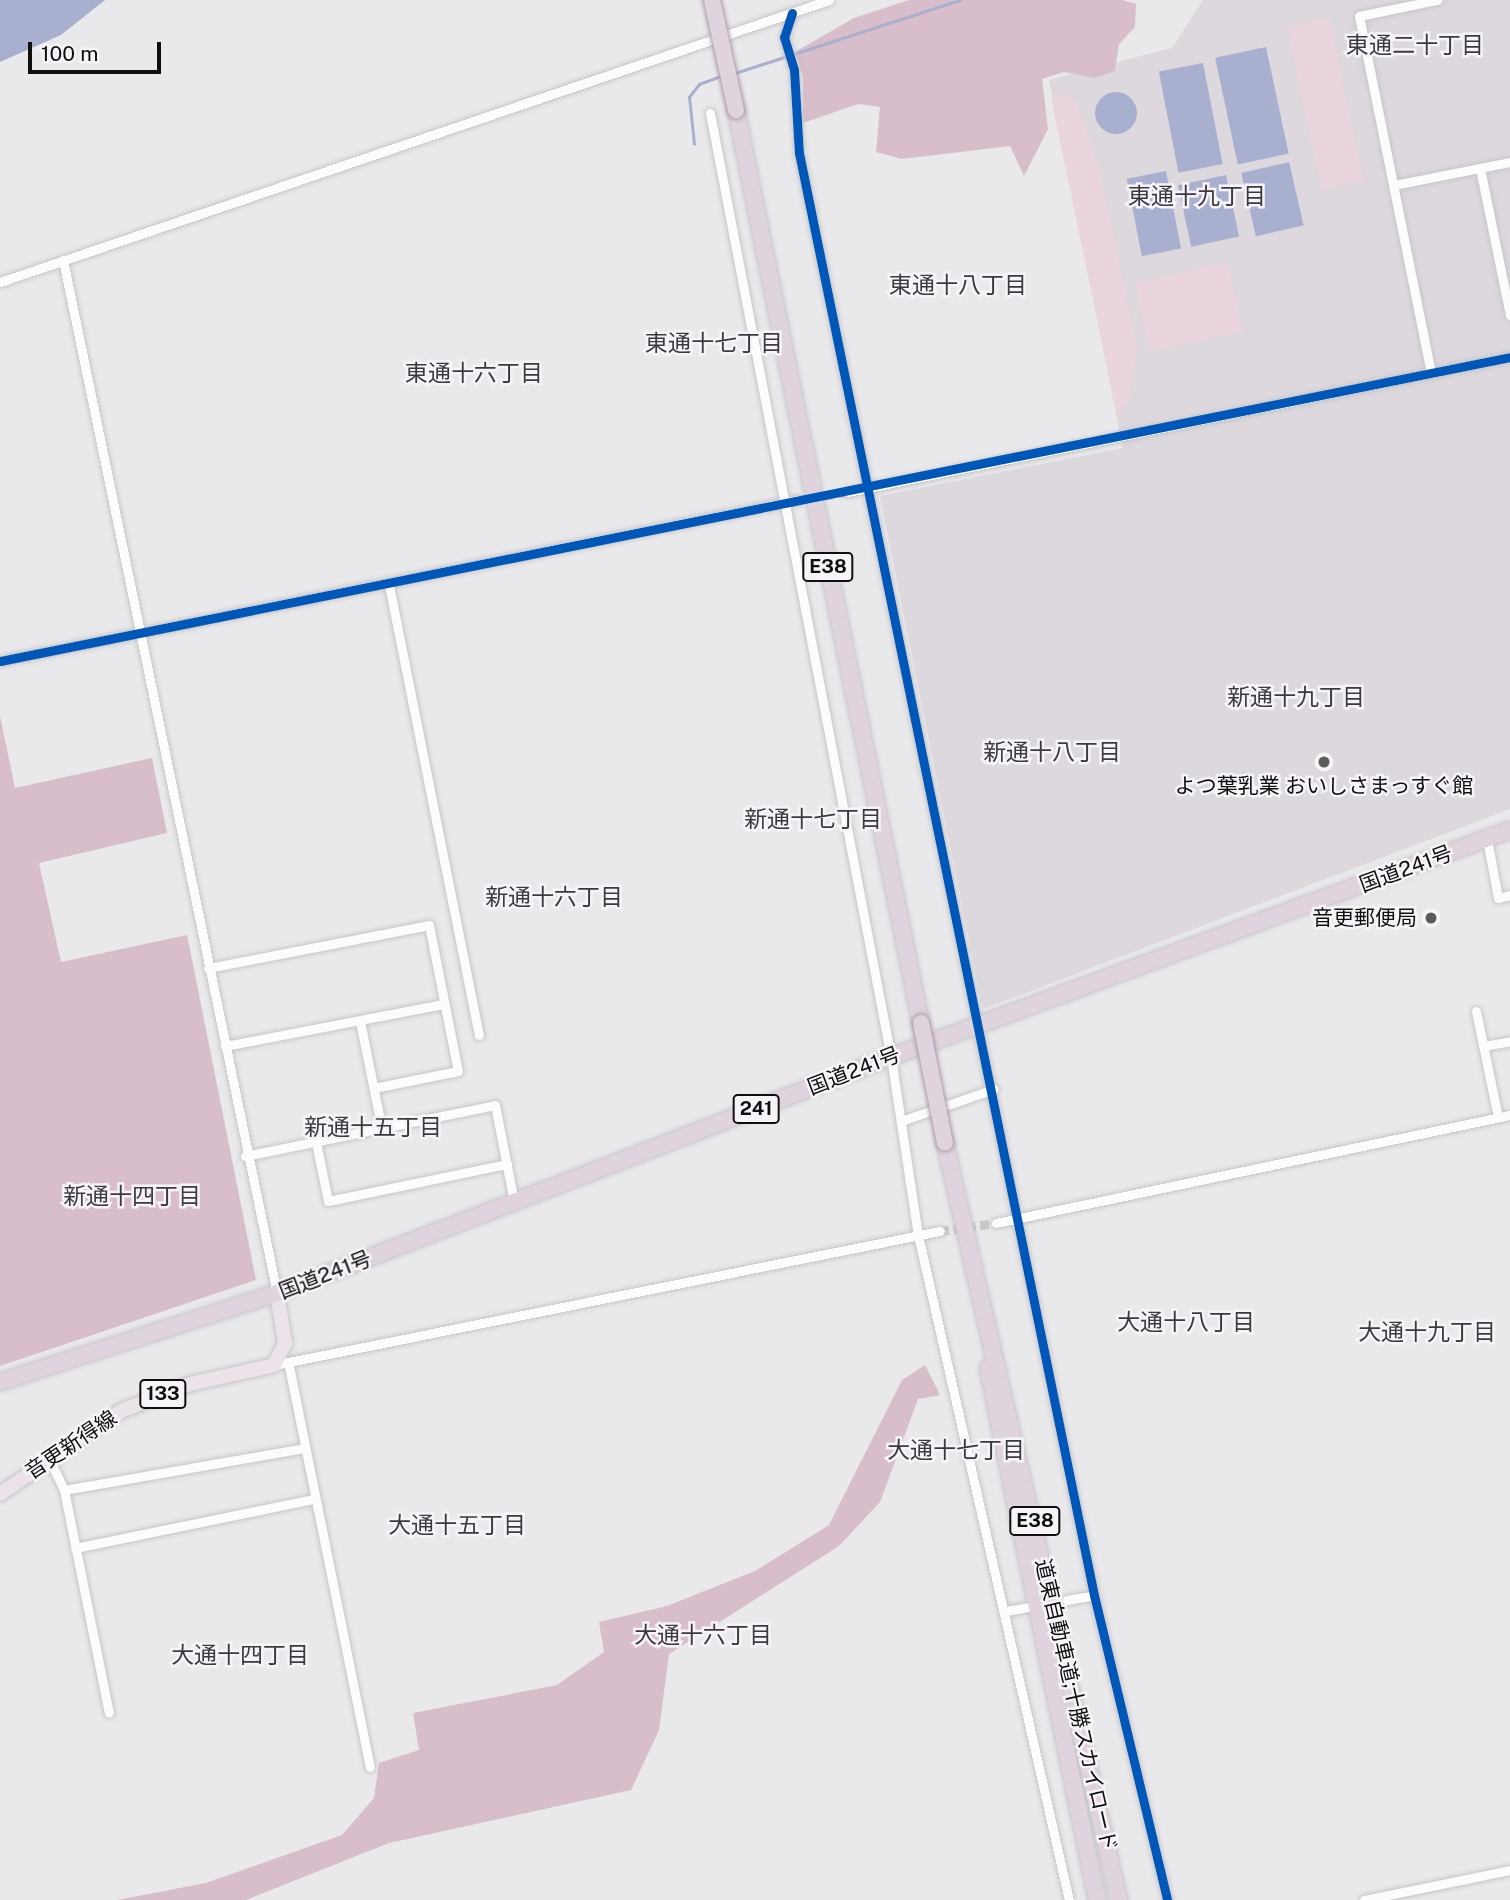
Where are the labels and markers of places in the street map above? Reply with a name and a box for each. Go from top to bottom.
marker: よつ葉乳業 おいしさまっすぐ館 [1316,754,1332,770]
place label: よつ葉乳業 おいしさまっすぐ館 [1174,773,1474,799]
place label: 音更郵便局 [1312,905,1417,931]
marker: 音更郵便局 [1423,910,1439,926]

